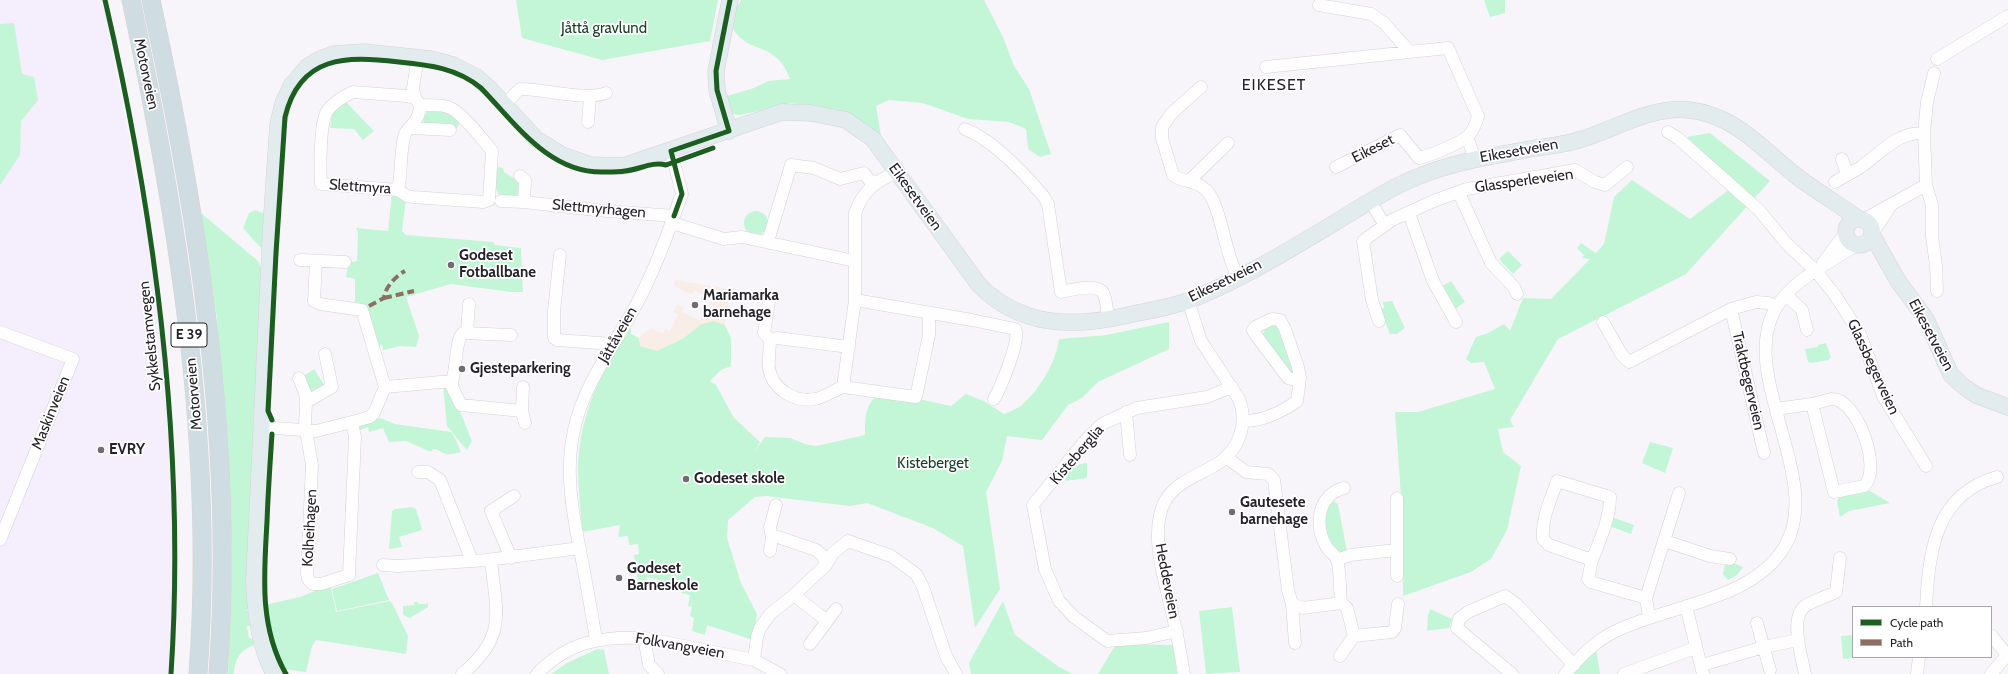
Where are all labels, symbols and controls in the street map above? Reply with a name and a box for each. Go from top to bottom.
park label: Jåttå gravlund [561,20,647,38]
street label: Motorveien [130,37,162,111]
district label: EIKESET [1242,75,1306,95]
street label: Eikeset [1349,131,1397,167]
street label: Eikesetveien [1479,135,1559,167]
street label: Eikesetveien [885,160,945,234]
street label: Glassperleveien [1474,165,1574,197]
street label: Slettmyra [328,176,392,198]
street label: Slettmyrhagen [551,196,647,222]
place label: Godeset Fotballbane [459,247,536,282]
street label: Eikesetveien [1186,256,1264,306]
marker: Godeset Fotballbane [446,260,456,270]
street label: Sykkelstamvegen [135,280,165,392]
place label: Mariamarka barnehage [703,287,779,322]
street label: Eikesetveien [1905,296,1957,374]
marker: Mariamarka barnehage [690,300,700,310]
street label: Jåttåveien [595,304,641,366]
street label: Glassbegerveien [1843,316,1903,418]
road number: E 39 [171,323,207,347]
street label: Traktbegerveien [1728,330,1768,432]
street label: Motorveien [182,357,206,431]
place label: Gjesteparkering [470,360,570,378]
marker: Gjesteparkering [457,364,467,374]
street label: Maskinveien [28,374,74,452]
street label: Kisteberglia [1046,422,1108,488]
place label: EVRY [109,441,145,459]
marker: EVRY [96,445,106,455]
park label: Kisteberget [897,455,969,473]
place label: Godeset skole [694,470,785,488]
marker: Godeset skole [681,474,691,484]
street label: Kolheihagen [299,489,321,567]
place label: Gautesete barnehage [1240,494,1308,529]
marker: Gautesete barnehage [1227,507,1237,517]
street label: Heddeveien [1151,542,1183,620]
place label: Godeset Barneskole [627,560,698,595]
marker: Godeset Barneskole [614,573,624,583]
legend [1852,606,1992,658]
text: Cycle path [1890,615,1943,630]
street label: Folkvangveien [634,629,726,663]
text: Path [1890,635,1913,650]

